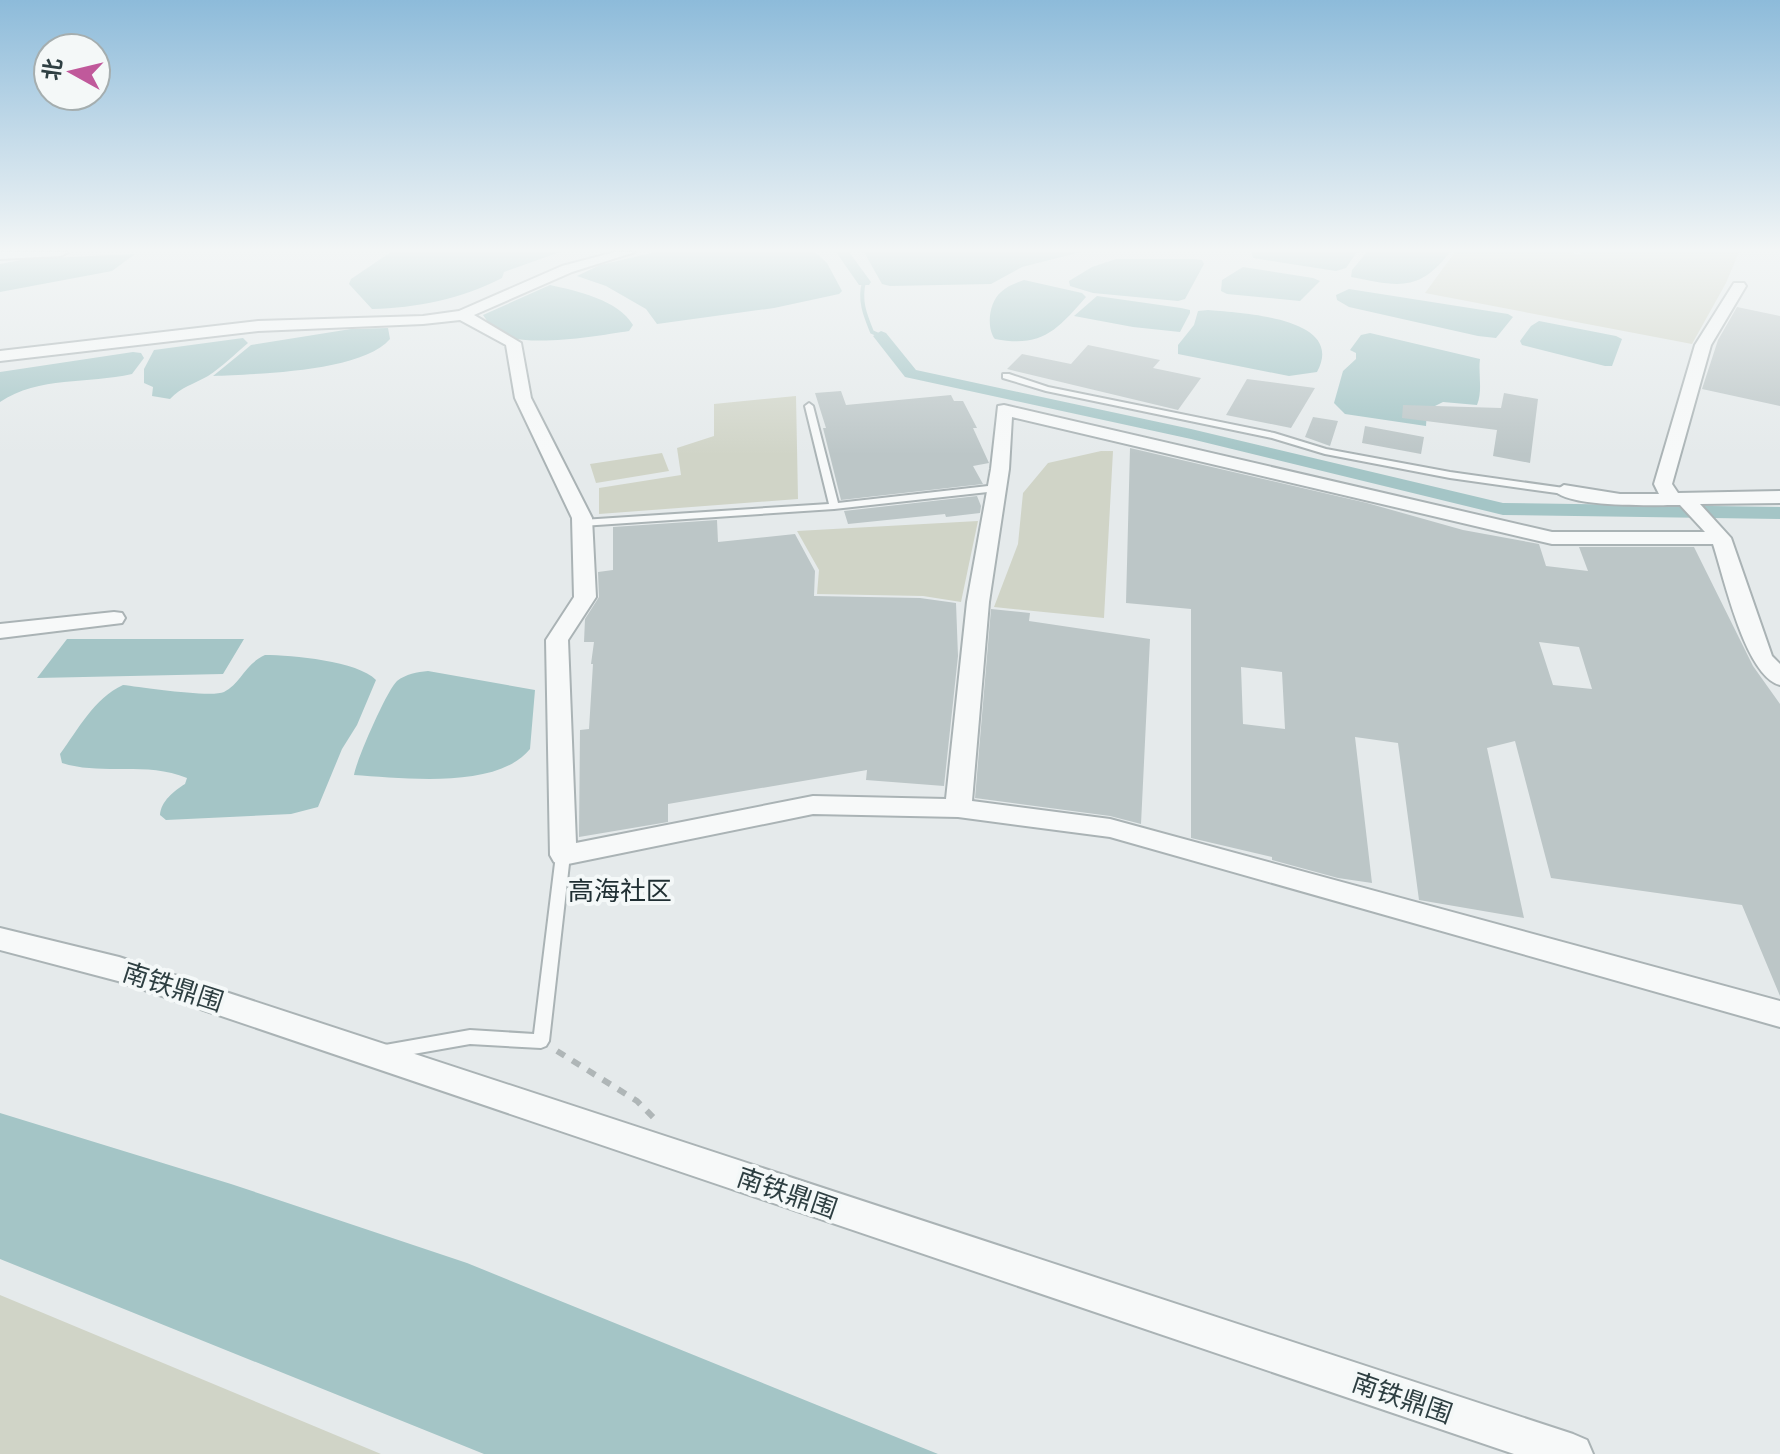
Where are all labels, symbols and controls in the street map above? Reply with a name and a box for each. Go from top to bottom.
north arrow [32,32,112,112]
text: 北 [39,57,67,82]
district label: 高海社区 [568,876,672,906]
street label: 南铁鼎围 [119,957,227,1017]
street label: 南铁鼎围 [733,1162,841,1224]
street label: 南铁鼎围 [1348,1367,1456,1429]

